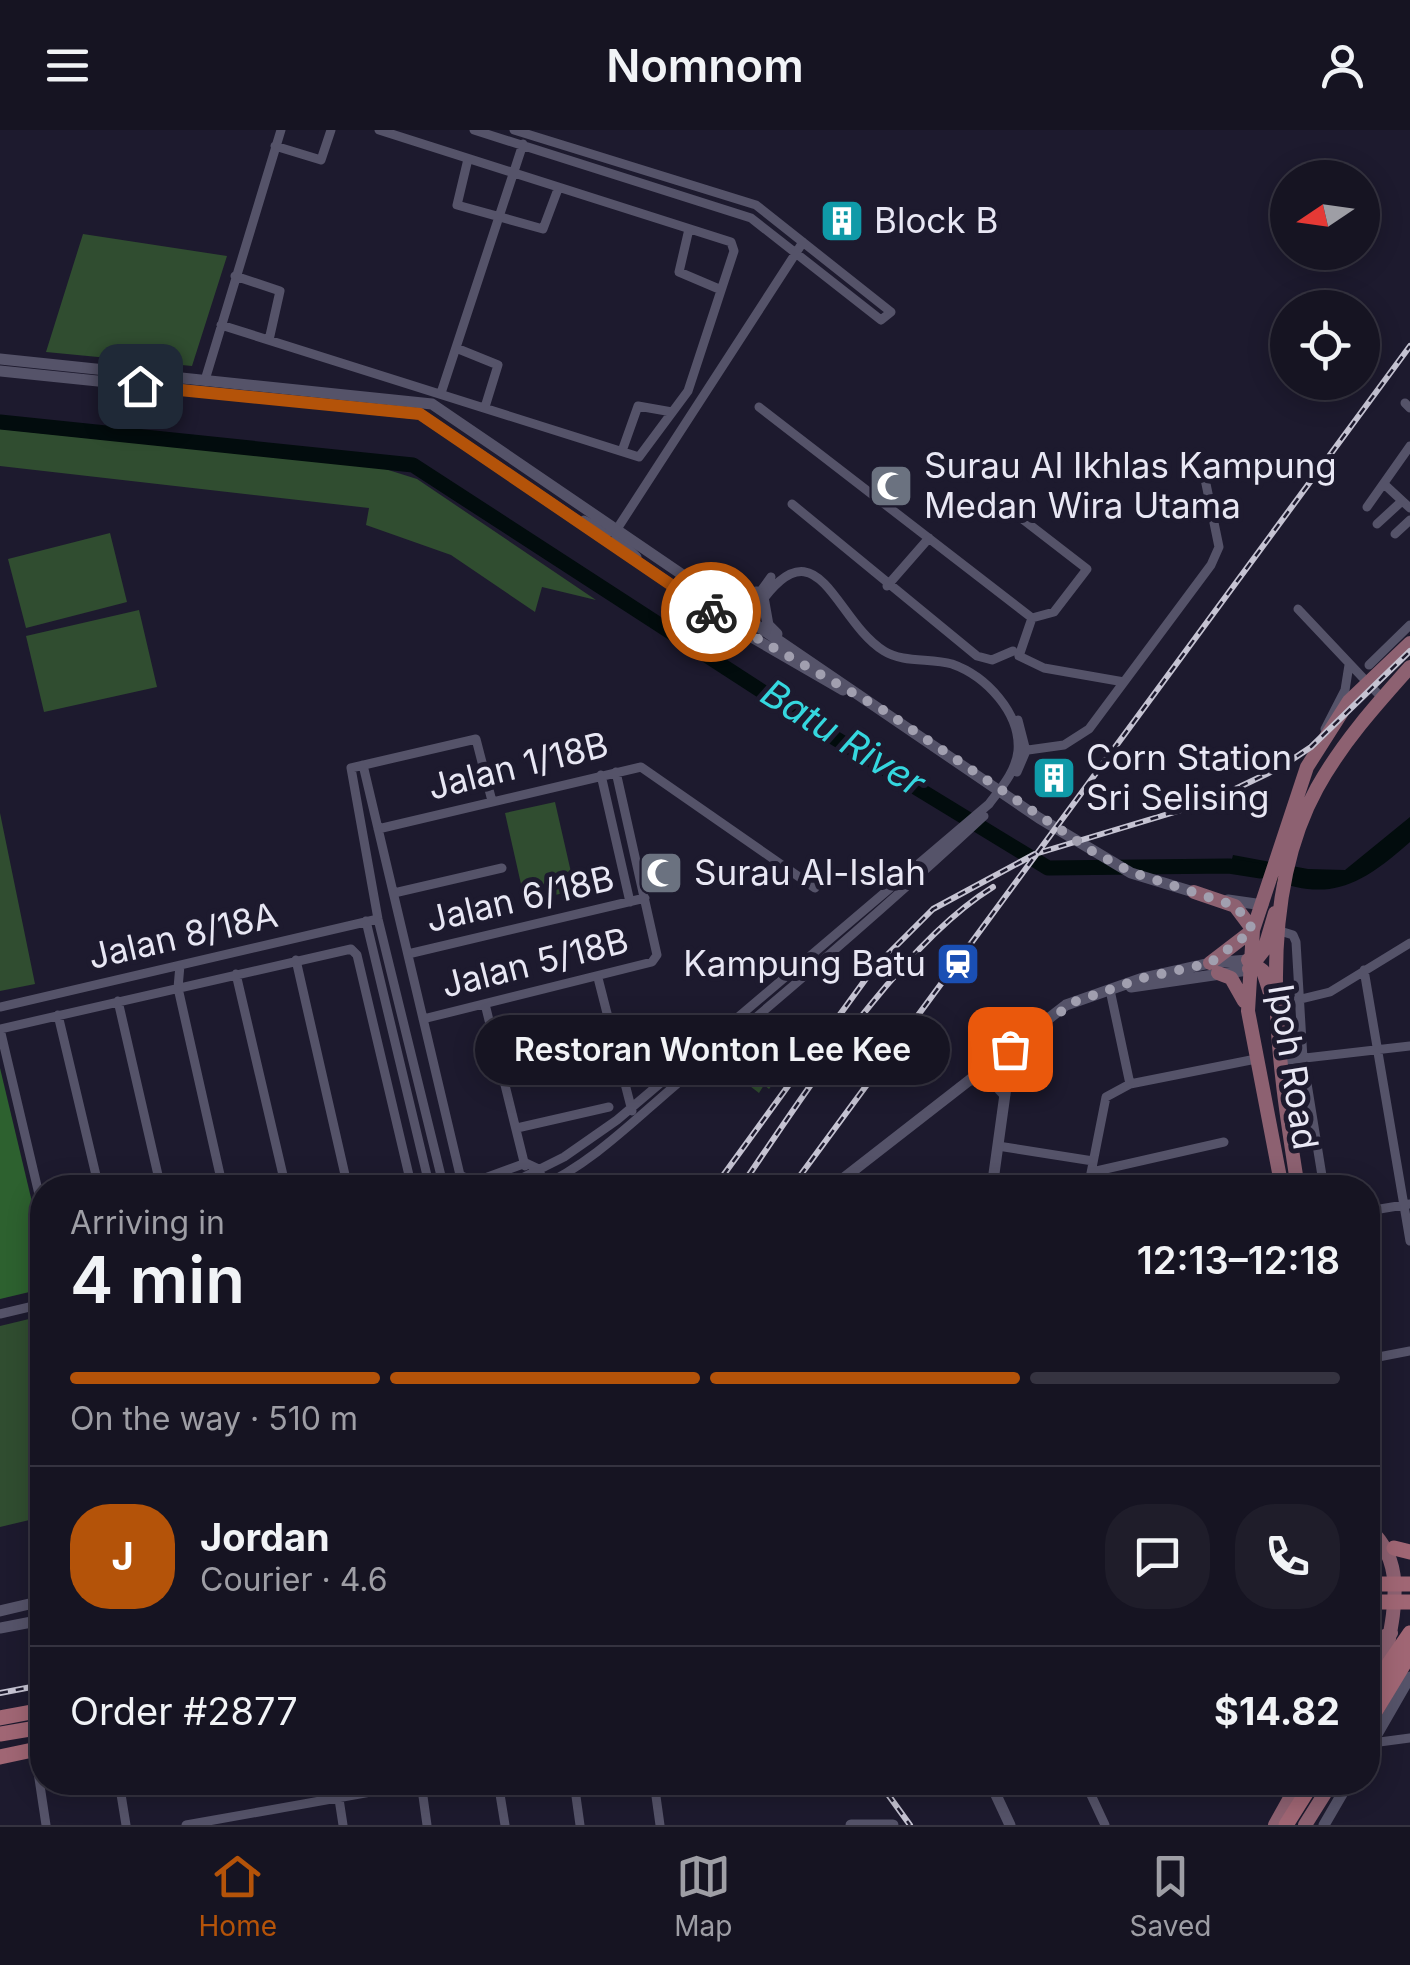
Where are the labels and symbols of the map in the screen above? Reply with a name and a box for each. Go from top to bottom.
north arrow [1270,160,1380,270]
building icon: Block B [819,198,865,244]
place label: Block B [874,199,998,241]
pin [98,344,183,429]
place label: Surau Al Ikhlas Kampung Medan Wira Utama [924,444,1337,526]
mosque icon: Surau Al Ikhlas Kampung Medan Wira Utama [868,463,914,509]
courier [661,562,761,662]
water label: Batu River [753,669,935,806]
street label: Jalan 1/18B [423,722,612,808]
place label: Corn Station Sri Selising [1086,736,1292,818]
building icon: Corn Station Sri Selising [1031,755,1077,801]
mosque icon: Surau Al-Islah [638,850,684,896]
place label: Surau Al-Islah [694,851,926,893]
street label: Jalan 6/18B [422,856,618,940]
street label: Jalan 8/18A [84,893,281,977]
street label: Jalan 5/18B [437,919,632,1006]
station icon: Kampung Batu [935,941,981,987]
place label: Kampung Batu [683,942,926,984]
street label: Ipoh Road [1260,981,1328,1152]
pin [968,1007,1053,1092]
callout: Restoran Wonton Lee Kee [475,1014,950,1084]

